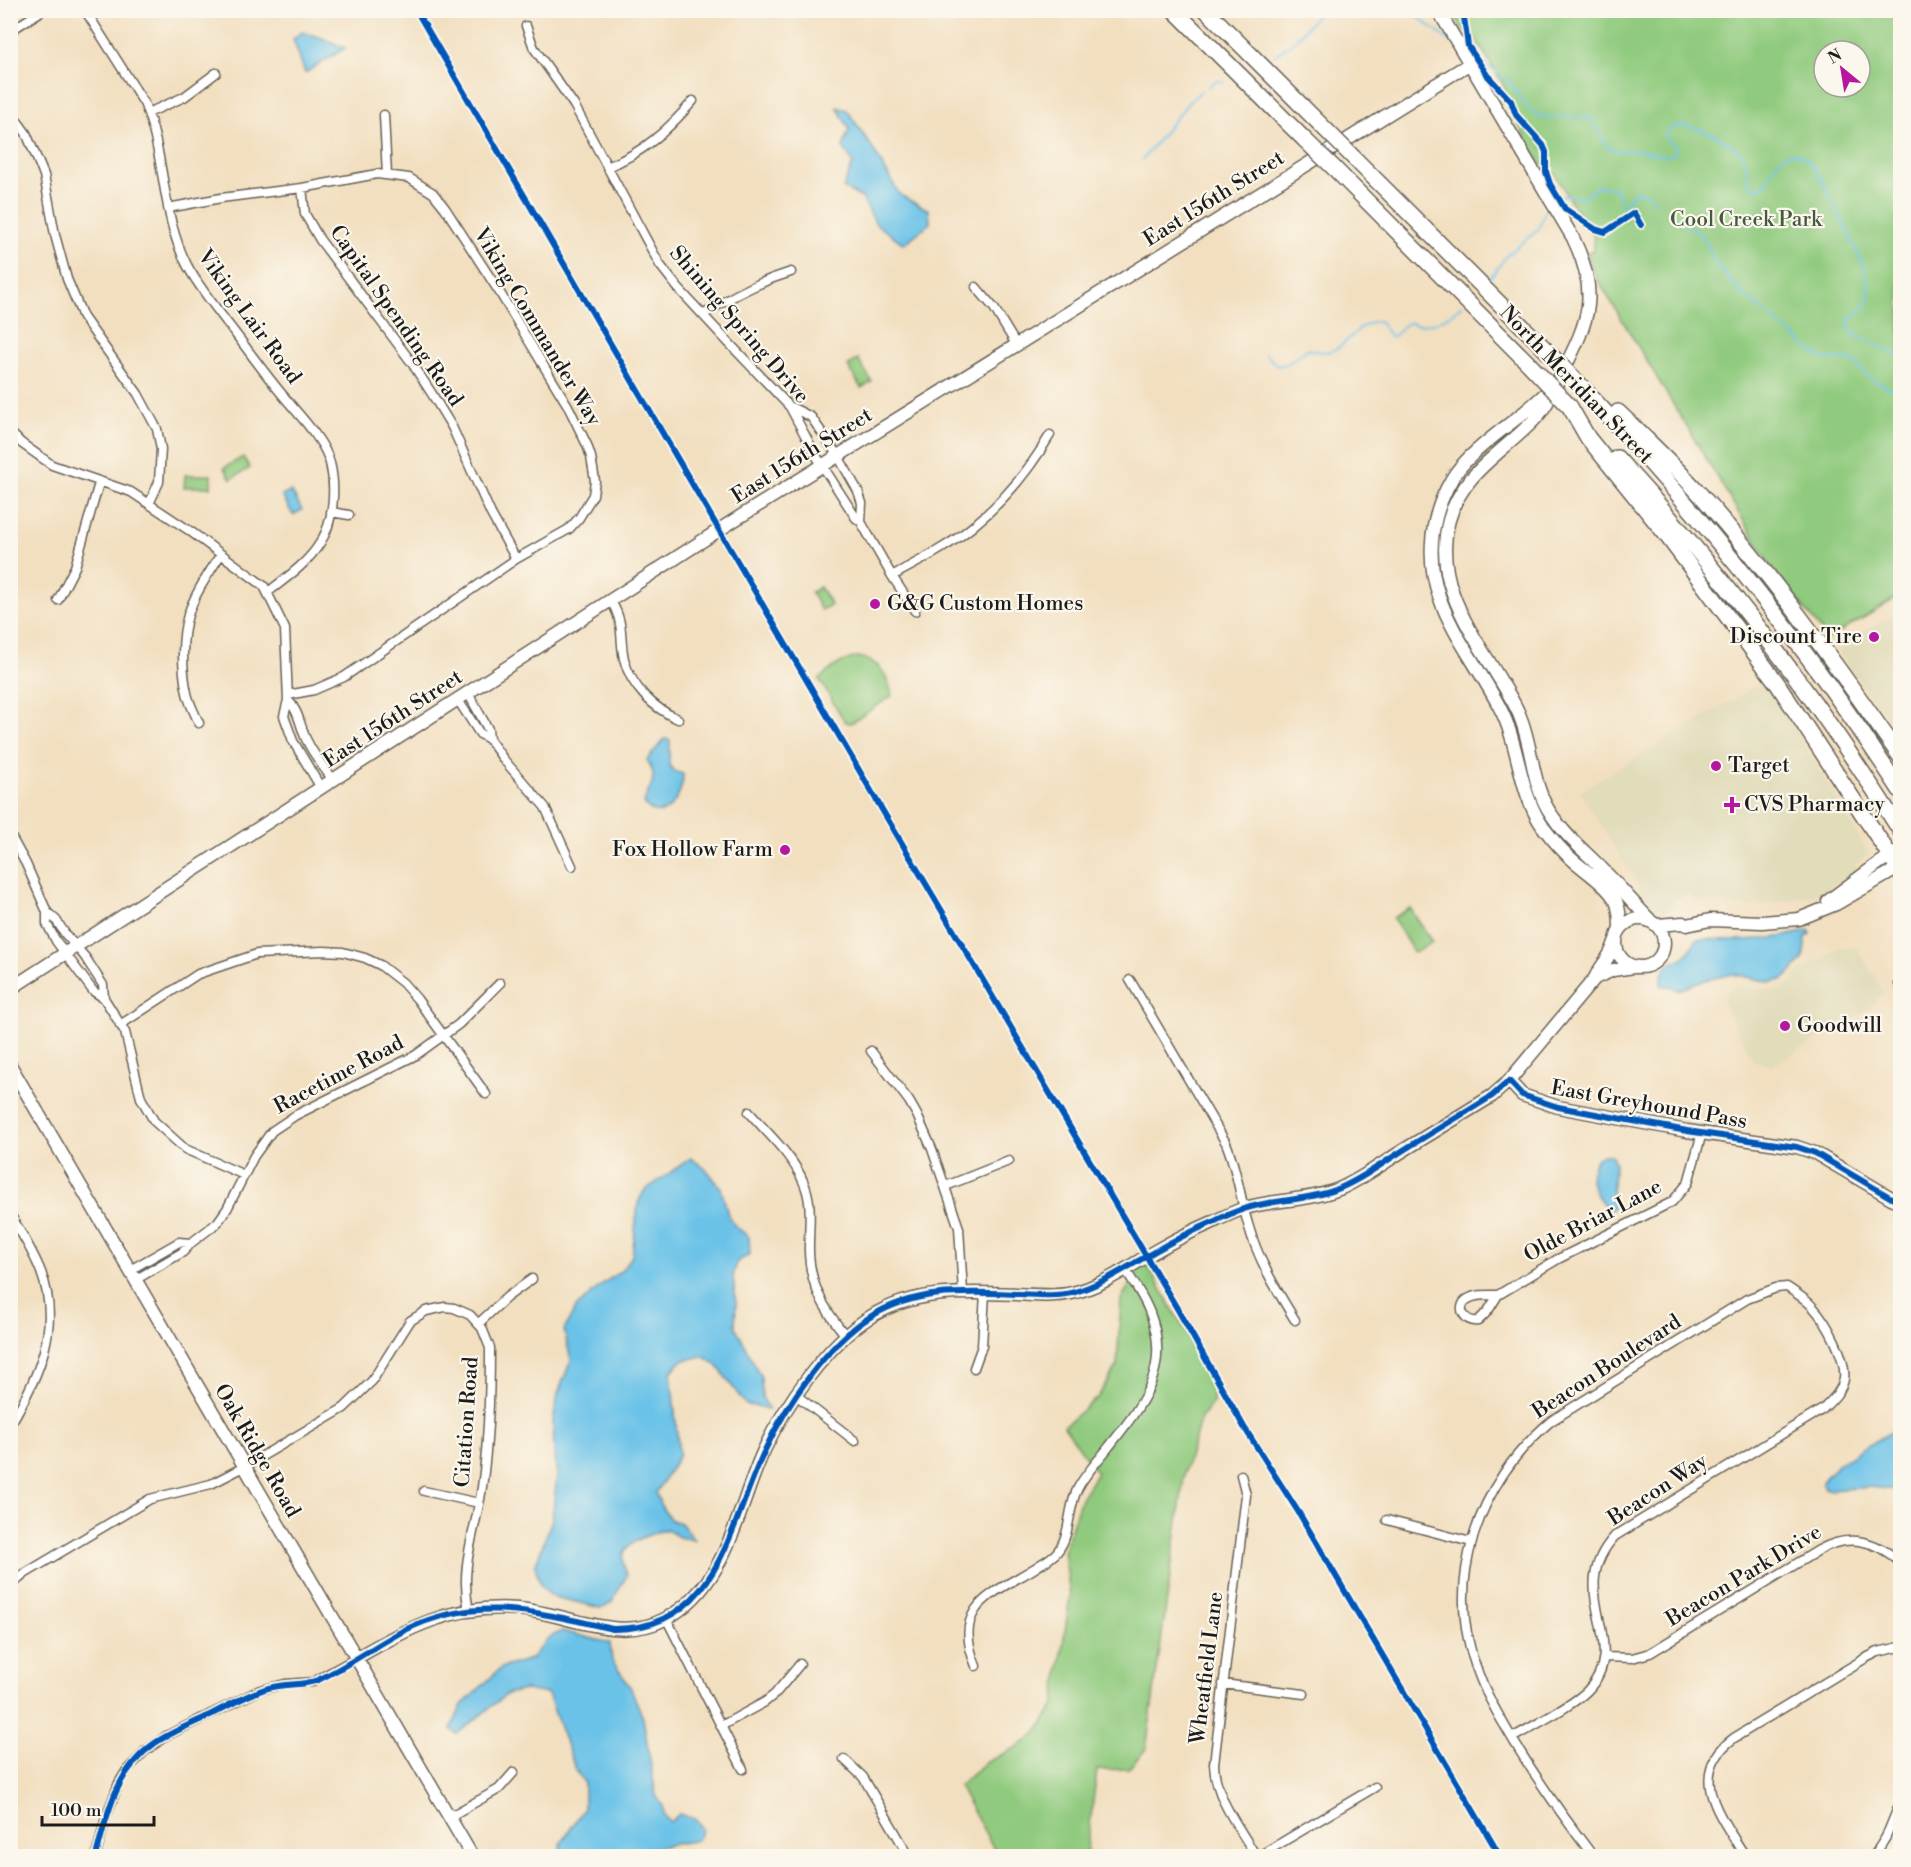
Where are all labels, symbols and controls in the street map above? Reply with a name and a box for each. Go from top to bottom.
north arrow [1812,39,1872,99]
text: N [1825,45,1846,69]
street label: East 156th Street [1139,145,1290,253]
park label: Cool Creek Park [1670,207,1823,233]
street label: Capital Spending Road [324,220,468,412]
street label: Viking Commander Way [467,222,607,432]
street label: Shining Spring Drive [663,241,815,409]
street label: Viking Lair Road [191,244,307,389]
street label: North Meridian Street [1494,300,1659,470]
street label: East 156th Street [727,402,878,510]
place label: G&G Custom Homes [887,591,1083,617]
marker: G&G Custom Homes [868,597,882,611]
place label: Discount Tire [1730,624,1862,650]
marker: Discount Tire [1867,630,1881,644]
street label: East 156th Street [318,664,468,774]
place label: Target [1728,753,1790,779]
marker: Target [1709,759,1723,773]
place label: CVS Pharmacy [1744,792,1886,818]
marker: CVS Pharmacy [1725,798,1739,812]
place label: Fox Hollow Farm [612,837,773,863]
marker: Fox Hollow Farm [778,843,792,857]
place label: Goodwill [1797,1013,1882,1039]
marker: Goodwill [1778,1019,1792,1033]
street label: Racetime Road [270,1030,408,1120]
street label: East Greyhound Pass [1549,1075,1749,1135]
street label: Olde Briar Lane [1520,1174,1666,1268]
street label: Beacon Boulevard [1527,1309,1686,1425]
street label: Citation Road [449,1356,485,1488]
street label: Oak Ridge Road [208,1380,306,1522]
street label: Beacon Way [1602,1448,1713,1532]
street label: Beacon Park Drive [1661,1519,1826,1633]
street label: Wheatfield Lane [1185,1590,1229,1747]
scale bar [42,1789,154,1827]
text: 100 m [51,1799,102,1822]

